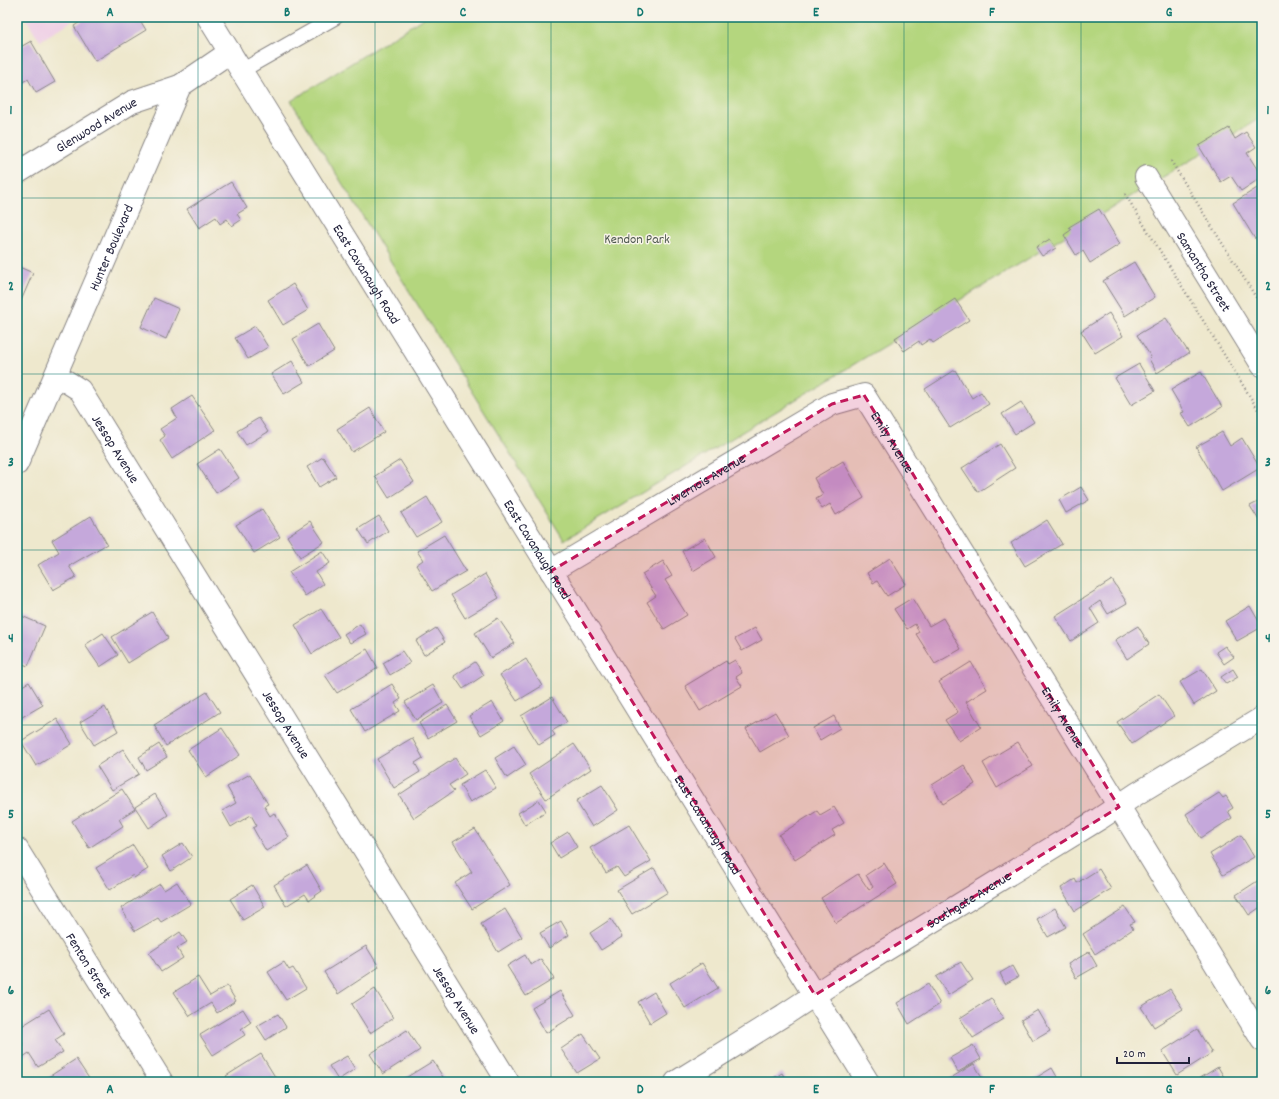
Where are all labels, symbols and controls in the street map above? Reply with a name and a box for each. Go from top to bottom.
text: A [106,4,114,23]
text: B [284,4,290,23]
text: C [460,4,467,23]
text: D [637,4,644,23]
text: E [813,4,820,23]
text: F [989,4,995,23]
text: G [1166,4,1173,23]
street label: Glenwood Avenue [52,93,140,159]
text: 1 [10,102,13,121]
text: 1 [1267,102,1270,121]
street label: Hunter Boulevard [85,202,140,294]
street label: East Cavanaugh Road [327,221,404,329]
street label: Samantha Street [1170,229,1235,316]
park label: Kendon Park [604,230,670,250]
text: 2 [8,278,14,297]
text: 2 [1265,278,1271,297]
street label: Emily Avenue [865,408,918,477]
street label: Jessop Avenue [86,411,143,488]
street label: Livernois Avenue [664,450,750,512]
text: 3 [8,454,14,473]
text: 3 [1265,454,1271,473]
street label: East Cavanaugh Road [497,496,575,604]
text: 4 [8,630,14,649]
text: 4 [1265,630,1271,649]
street label: Emily Avenue [1035,683,1089,753]
street label: Jessop Avenue [256,687,314,763]
street label: East Cavanaugh Road [668,772,745,879]
text: 5 [8,806,14,825]
text: 5 [1265,806,1271,825]
street label: Southgate Avenue [924,867,1016,934]
street label: Fenton Street [60,930,116,1003]
street label: Jessop Avenue [426,962,484,1039]
text: 6 [8,982,15,1001]
text: 6 [1265,982,1272,1001]
scale bar [1117,1039,1189,1065]
text: 20 m [1123,1046,1146,1063]
text: A [106,1081,114,1099]
text: B [284,1081,290,1099]
text: C [460,1081,467,1099]
text: D [637,1081,644,1099]
text: E [813,1081,820,1099]
text: F [989,1081,995,1099]
text: G [1166,1081,1173,1099]

